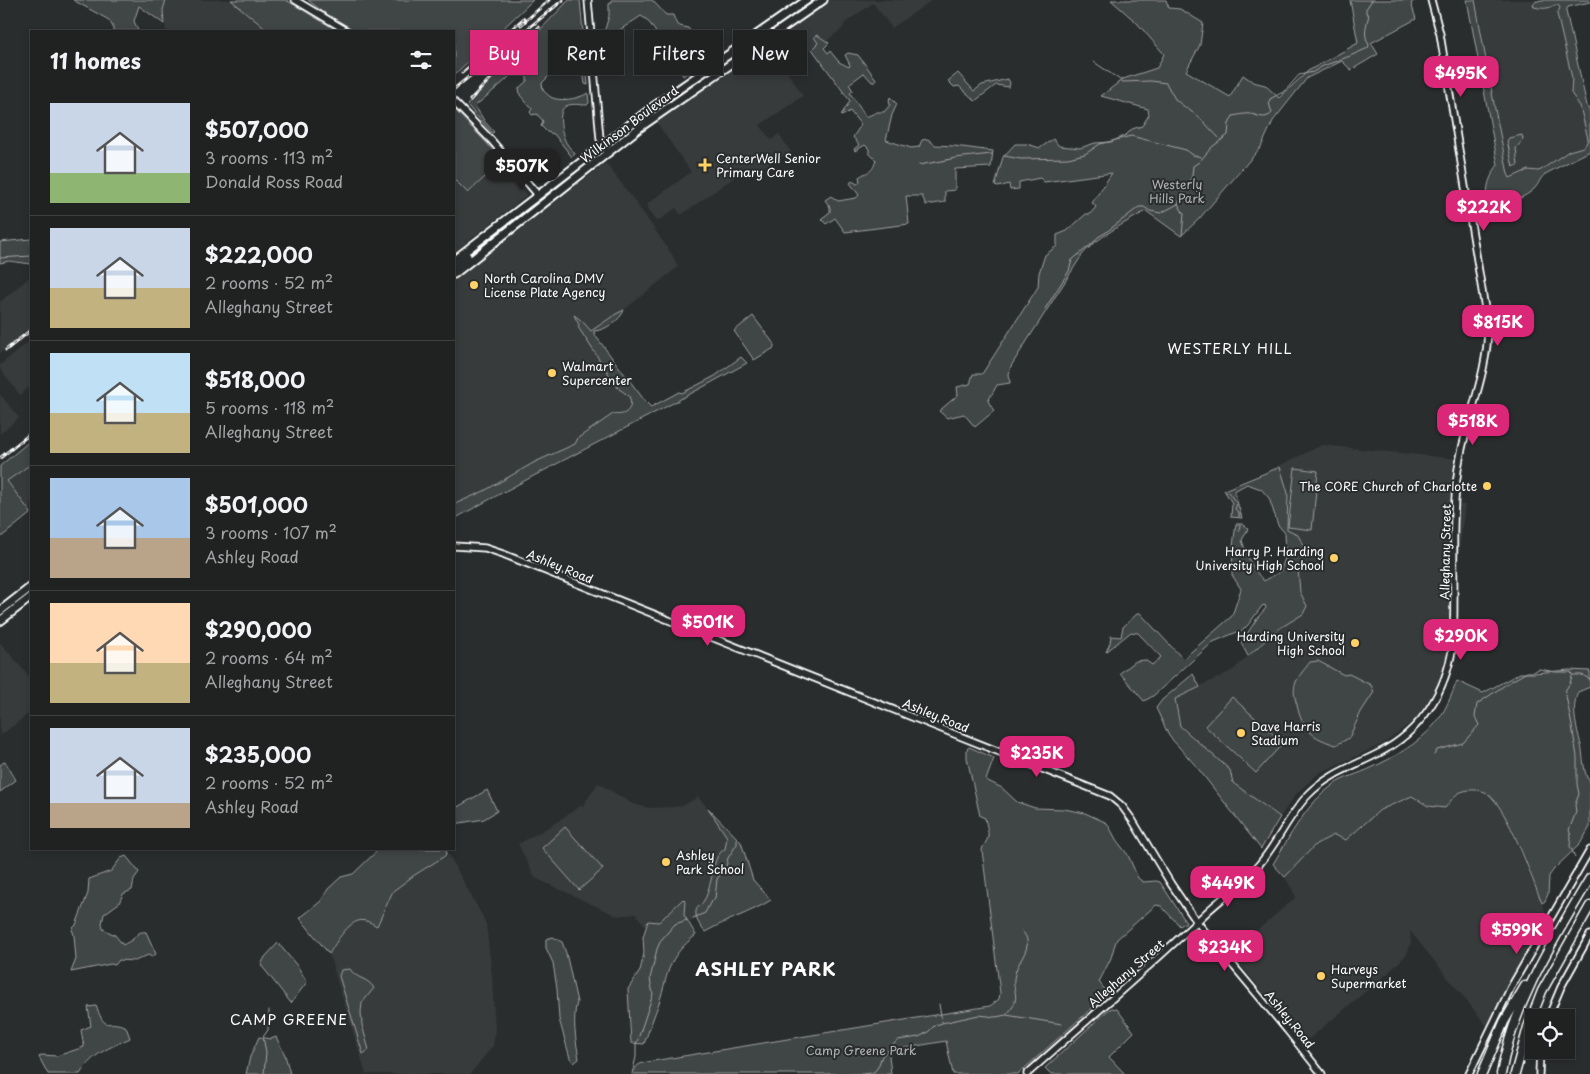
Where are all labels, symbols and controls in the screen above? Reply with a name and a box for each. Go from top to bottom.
chip: Buy [470,30,538,75]
chip: Rent [548,30,624,75]
chip: Filters [634,30,723,75]
chip: New [733,30,807,75]
text: 11 homes [50,44,141,76]
icon: filters [407,46,435,74]
pin: $495K [1426,56,1496,98]
text: $495K [1435,60,1487,84]
street label: Wilkinson Boulevard [576,81,682,167]
text: $507,000 [205,113,309,145]
icon: home [90,123,150,183]
text: 3 rooms · 113 m² [205,145,333,169]
pin: $507K [487,148,557,191]
place label: CenterWell Senior Primary Care [716,149,821,181]
text: $507K [495,153,549,177]
marker: CenterWell Senior Primary Care [698,158,712,172]
text: Donald Ross Road [205,169,343,193]
park label: Westerly Hills Park [1149,175,1205,207]
pin: $222K [1449,190,1519,232]
text: $222K [1457,194,1511,218]
text: $222,000 [205,238,313,270]
icon: home [90,248,150,308]
place label: North Carolina DMV License Plate Agency [484,269,605,301]
text: 2 rooms · 52 m² [205,270,333,294]
marker: North Carolina DMV License Plate Agency [468,279,480,291]
text: Alleghany Street [205,294,333,318]
pin: $815K [1463,304,1533,347]
text: $815K [1473,309,1523,333]
district label: WESTERLY HILL [1168,338,1293,359]
place label: Walmart Supercenter [562,357,632,389]
text: $518,000 [205,363,305,395]
marker: Walmart Supercenter [546,367,558,379]
icon: home [90,373,150,433]
text: 5 rooms · 118 m² [205,395,334,419]
pin: $518K [1438,404,1508,446]
text: $518K [1448,408,1498,432]
text: Alleghany Street [205,419,333,443]
place label: The CORE Church of Charlotte [1299,477,1477,495]
marker: The CORE Church of Charlotte [1481,480,1493,492]
text: $501,000 [205,488,308,520]
icon: home [90,498,150,558]
street label: Alleghany Street [1435,504,1455,600]
text: 3 rooms · 107 m² [205,520,337,544]
place label: Harry P. Harding University High School [1195,542,1324,574]
text: Ashley Road [205,544,299,568]
street label: Ashley Road [524,544,596,588]
marker: Harry P. Harding University High School [1328,552,1340,564]
pin: $501K [673,604,743,647]
text: $501K [682,609,734,633]
text: $290,000 [205,613,312,645]
pin: $290K [1426,618,1496,661]
icon: home [90,623,150,683]
text: $290K [1434,623,1488,647]
place label: Harding University High School [1237,627,1345,659]
marker: Harding University High School [1349,637,1361,649]
text: 2 rooms · 64 m² [205,645,333,669]
text: Alleghany Street [205,669,333,693]
street label: Ashley Road [900,693,972,737]
place label: Dave Harris Stadium [1251,717,1321,749]
marker: Dave Harris Stadium [1235,727,1247,739]
pin: $235K [1002,736,1072,778]
text: $235,000 [205,738,311,770]
text: $235K [1010,740,1064,764]
icon: home [90,748,150,808]
text: 2 rooms · 52 m² [205,770,333,794]
text: Ashley Road [205,794,299,818]
place label: Ashley Park School [676,846,744,878]
marker: Ashley Park School [660,856,672,868]
pin: $449K [1193,866,1263,908]
text: $449K [1201,870,1255,894]
pin: $599K [1482,912,1552,955]
text: $599K [1491,917,1543,941]
pin: $234K [1190,930,1260,972]
text: $234K [1198,934,1252,958]
street label: Alleghany Street [1084,935,1168,1011]
district label: ASHLEY PARK [696,955,836,982]
place label: Harveys Supermarket [1331,960,1406,992]
marker: Harveys Supermarket [1315,970,1327,982]
street label: Ashley Road [1261,986,1319,1052]
district label: CAMP GREENE [230,1009,348,1030]
map controls [1525,1009,1575,1059]
button: locate [1525,1009,1575,1059]
park label: Camp Greene Park [806,1041,916,1059]

